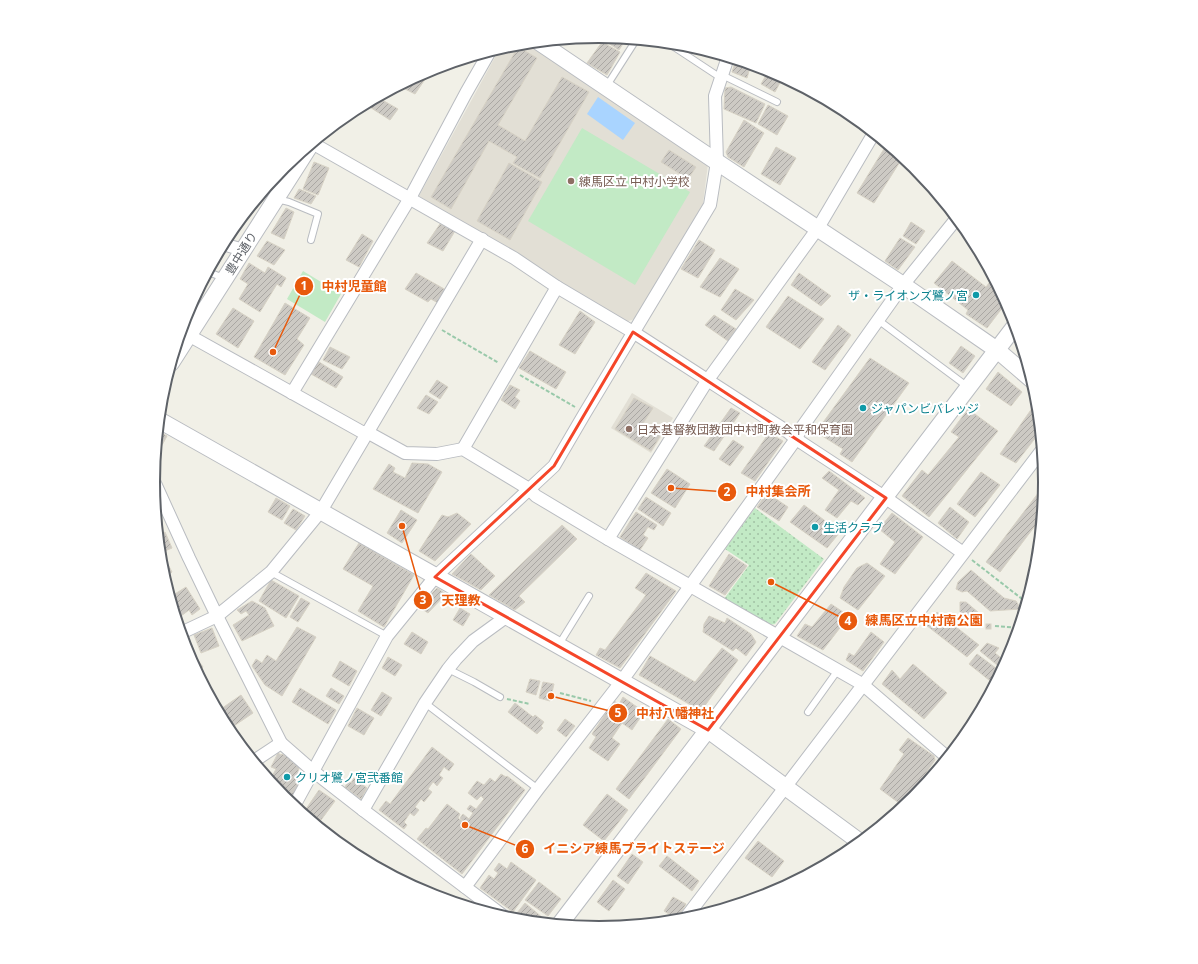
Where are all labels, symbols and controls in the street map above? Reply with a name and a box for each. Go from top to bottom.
place label: 練馬区立 中村小学校 [579,173,690,190]
marker: 練馬区立 中村小学校 [566,176,576,186]
street label: 豊中通り [221,228,261,278]
callout: 中村児童館 [294,274,395,299]
text: 1 [301,277,307,294]
text: 中村児童館 [321,277,387,295]
place label: ザ・ライオンズ鷺ノ宮 [848,287,968,304]
marker: ザ・ライオンズ鷺ノ宮 [971,290,981,300]
place label: ジャパンビバレッジ [871,400,979,417]
marker: ジャパンビバレッジ [858,403,868,413]
place label: 日本基督教団教団中村町教会平和保育園 [637,421,853,438]
marker: 日本基督教団教団中村町教会平和保育園 [624,424,634,434]
callout: 中村集会所 [717,479,818,504]
text: 中村集会所 [745,482,811,500]
text: 2 [724,483,731,500]
place label: 生活クラブ [823,519,883,536]
marker: 生活クラブ [810,522,820,532]
callout: 天理教 [413,587,488,612]
text: 3 [420,591,427,608]
text: 天理教 [441,591,481,609]
callout: 練馬区立中村南公園 [838,608,991,633]
text: 練馬区立中村南公園 [864,611,983,629]
text: 4 [845,612,852,629]
callout: 中村八幡神社 [608,701,722,726]
text: 5 [615,704,622,721]
text: 中村八幡神社 [636,704,714,722]
place label: クリオ鷺ノ宮弐番館 [295,769,403,786]
marker: クリオ鷺ノ宮弐番館 [282,772,292,782]
callout: イニシア練馬ブライトステージ [515,836,733,861]
text: イニシア練馬ブライトステージ [543,839,725,857]
text: 6 [522,840,529,857]

